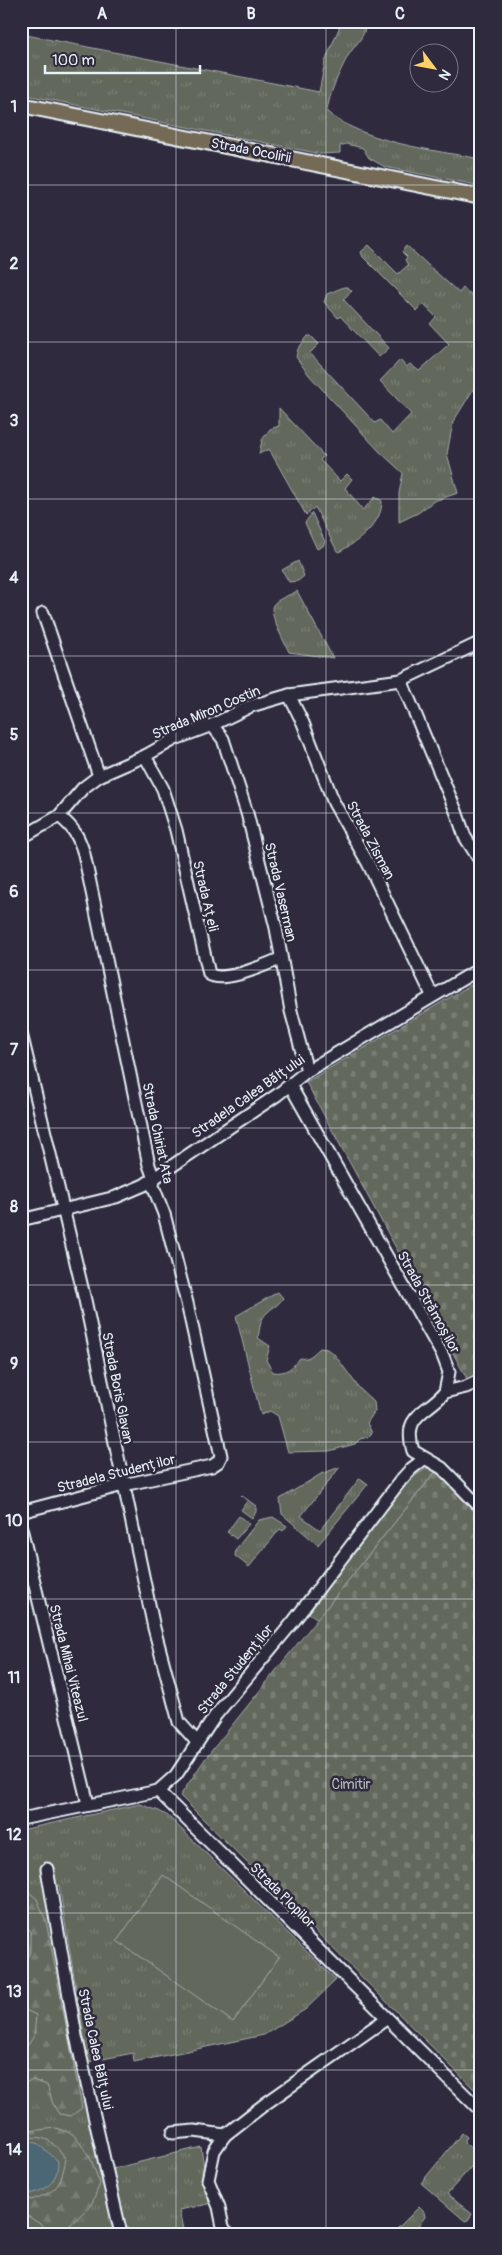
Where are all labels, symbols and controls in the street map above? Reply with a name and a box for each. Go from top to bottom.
text: A [97,4,108,24]
text: B [246,4,256,24]
text: C [395,4,405,24]
scale bar [45,42,200,74]
north arrow [410,42,460,92]
text: 100 m [52,51,95,70]
text: N [435,66,454,83]
text: 1 [11,97,17,117]
street label: Strada Ocolirii [210,134,293,167]
text: 2 [10,254,19,274]
text: 3 [10,411,19,431]
text: 4 [9,568,19,588]
street label: Strada Miron Costin [150,682,263,743]
text: 5 [10,725,19,745]
street label: Strada Zisman [343,798,398,882]
street label: Strada Vaserman [261,841,300,943]
street label: Strada Ațeli [189,859,222,934]
text: 6 [9,882,19,902]
text: 7 [10,1040,19,1060]
street label: Stradela Calea Bălțului [189,1051,308,1142]
street label: Strada Chiriat Ata [138,1081,177,1185]
text: 8 [10,1197,18,1217]
street label: Strada Strămoșilor [393,1248,464,1356]
street label: Strada Boris Glavan [98,1331,137,1445]
text: 9 [10,1354,18,1374]
street label: Stradela Studenților [55,1451,177,1496]
text: 10 [5,1511,23,1531]
street label: Strada Mihai Viteazul [46,1603,91,1724]
street label: Strada Studenților [194,1621,277,1718]
text: 11 [8,1668,20,1688]
park label: Cimitir [332,1776,370,1793]
text: 12 [6,1825,22,1845]
street label: Strada Plopilor [246,1859,319,1932]
text: 13 [6,1982,22,2002]
street label: Strada Calea Bălțului [74,1987,117,2112]
text: 14 [6,2140,22,2160]

